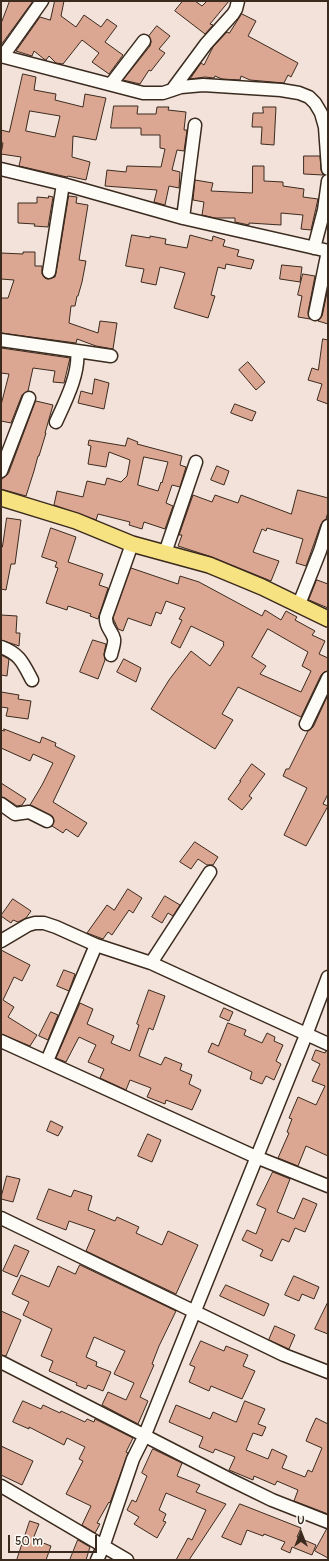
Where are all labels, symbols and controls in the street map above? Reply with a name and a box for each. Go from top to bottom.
north arrow [281,1513,321,1553]
text: U [297,1514,305,1527]
scale bar [10,1527,99,1553]
text: 50 m [15,1534,43,1549]

